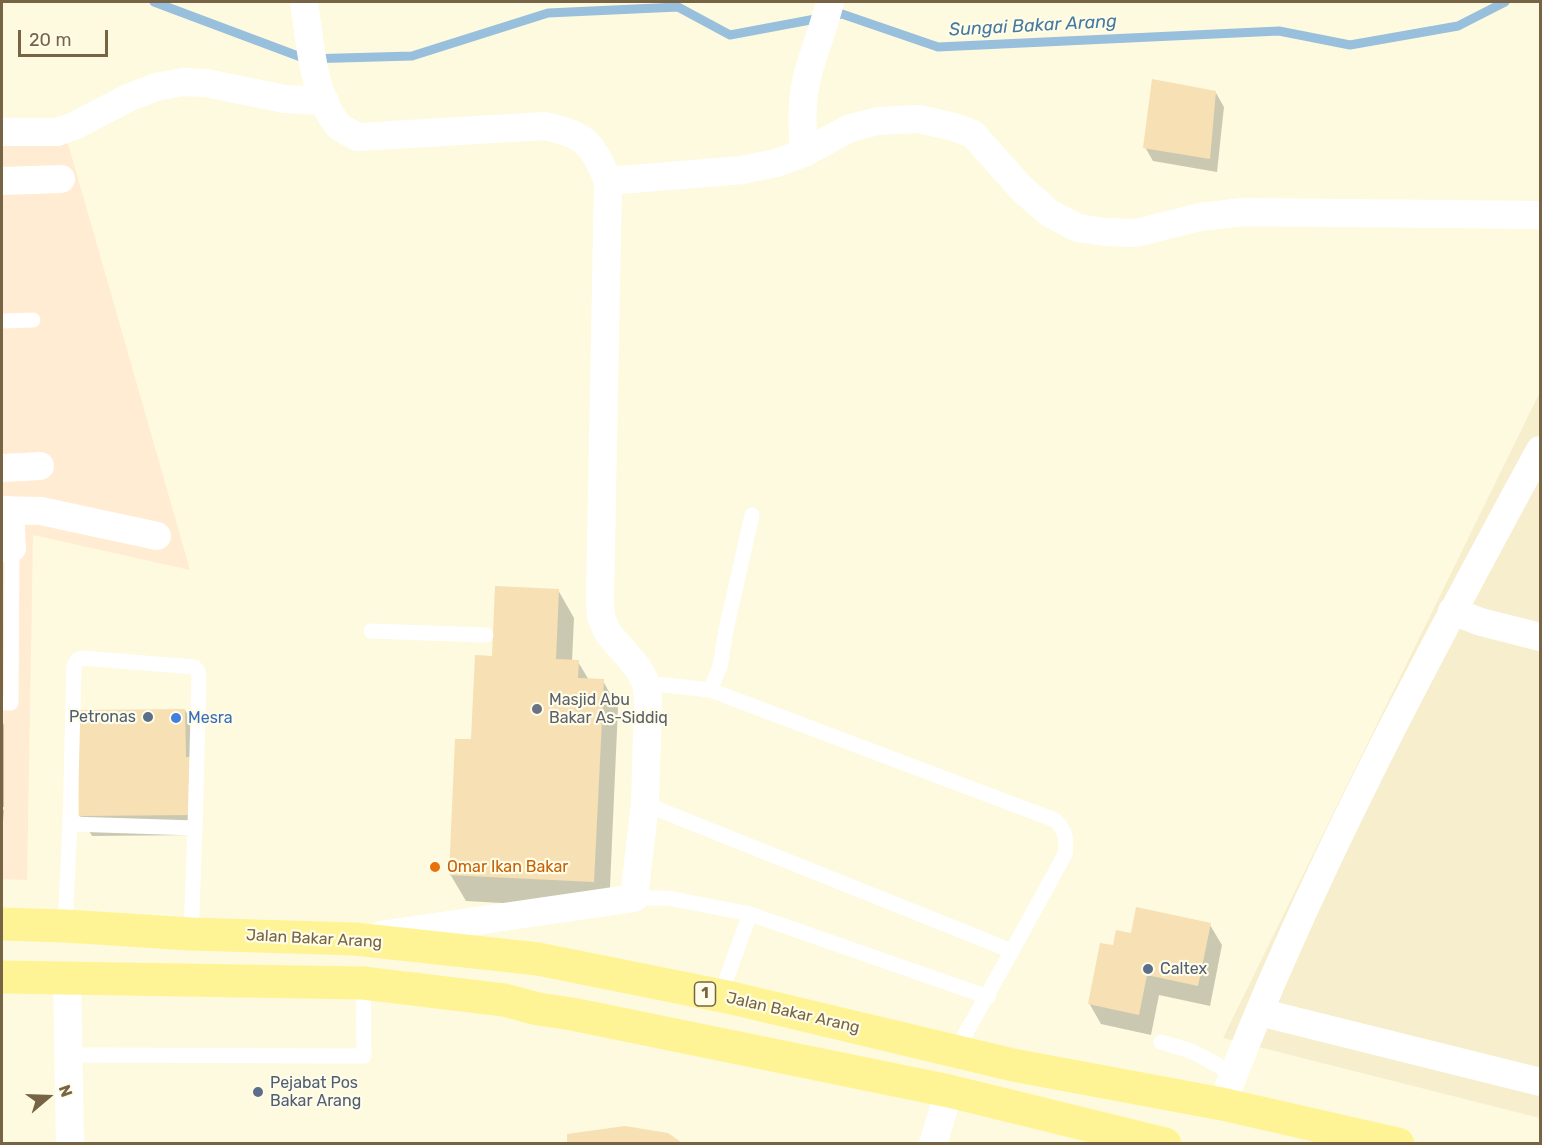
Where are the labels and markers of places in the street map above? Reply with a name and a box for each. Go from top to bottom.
place label: Masjid Abu Bakar As-Siddiq [549,690,668,728]
marker: Masjid Abu Bakar As-Siddiq [530,702,544,716]
place label: Petronas [69,707,136,727]
place label: Mesra [188,708,233,728]
marker: Petronas [141,710,155,724]
marker: Mesra [169,711,183,725]
place label: Omar Ikan Bakar [447,857,568,877]
marker: Omar Ikan Bakar [428,860,442,874]
place label: Caltex [1160,959,1207,979]
marker: Caltex [1141,962,1155,976]
place label: Pejabat Pos Bakar Arang [270,1073,361,1111]
marker: Pejabat Pos Bakar Arang [251,1085,265,1099]

